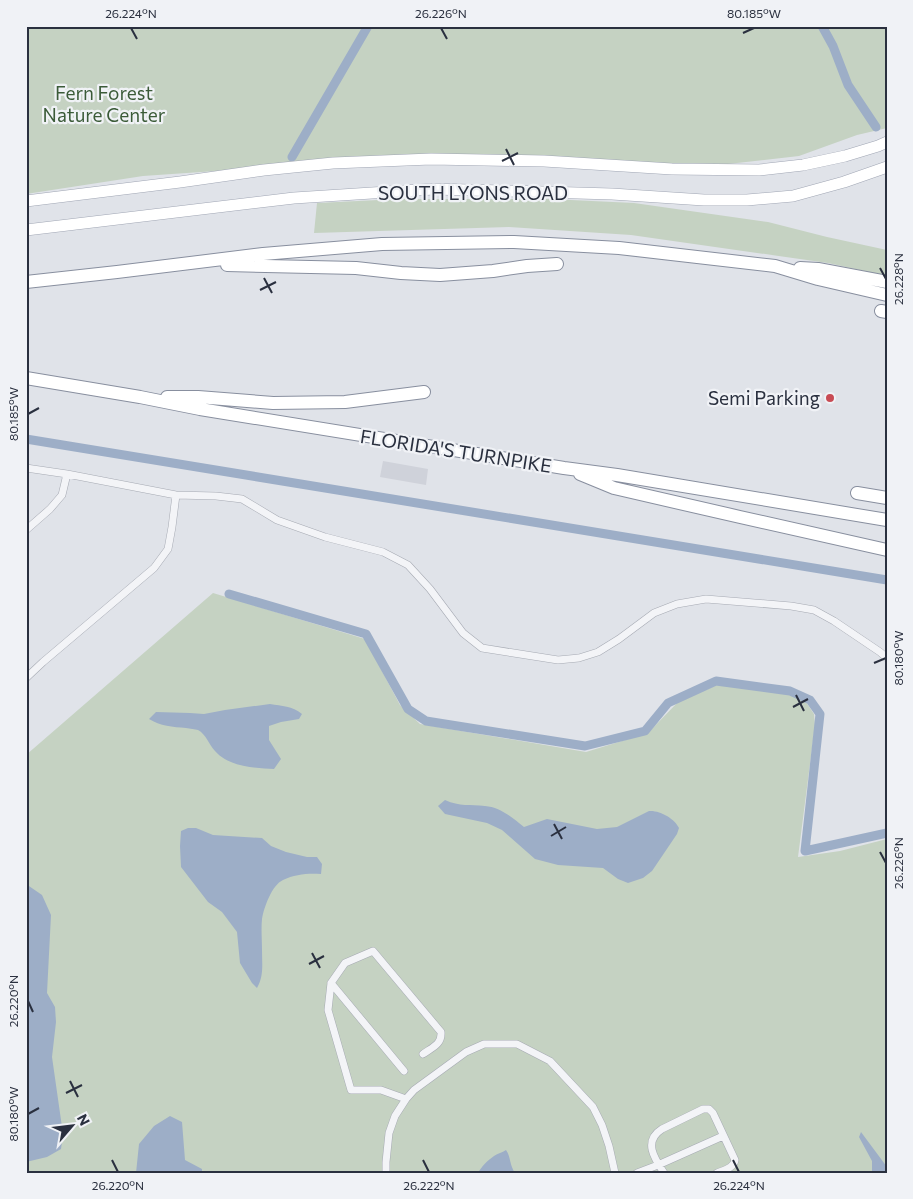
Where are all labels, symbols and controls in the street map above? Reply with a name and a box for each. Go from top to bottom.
text: 26.224°N [105,6,157,20]
text: 26.226°N [415,6,467,20]
text: 80.185°W [727,6,781,20]
park label: Fern Forest Nature Center [43,81,166,126]
street label: SOUTH LYONS ROAD [378,181,568,204]
text: 26.228°N [891,253,905,305]
place label: Semi Parking [708,386,820,409]
text: 80.185°W [6,387,20,441]
marker: Semi Parking [824,392,836,404]
street label: FLORIDA'S TURNPIKE [359,424,553,477]
text: 80.180°W [891,631,905,685]
text: 26.226°N [891,837,905,889]
text: 26.220°N [6,975,20,1027]
text: 80.180°W [6,1087,20,1141]
north arrow [48,1102,98,1152]
text: N [74,1111,94,1128]
text: 26.220°N [92,1178,144,1192]
text: 26.222°N [403,1178,455,1192]
text: 26.224°N [713,1178,765,1192]

